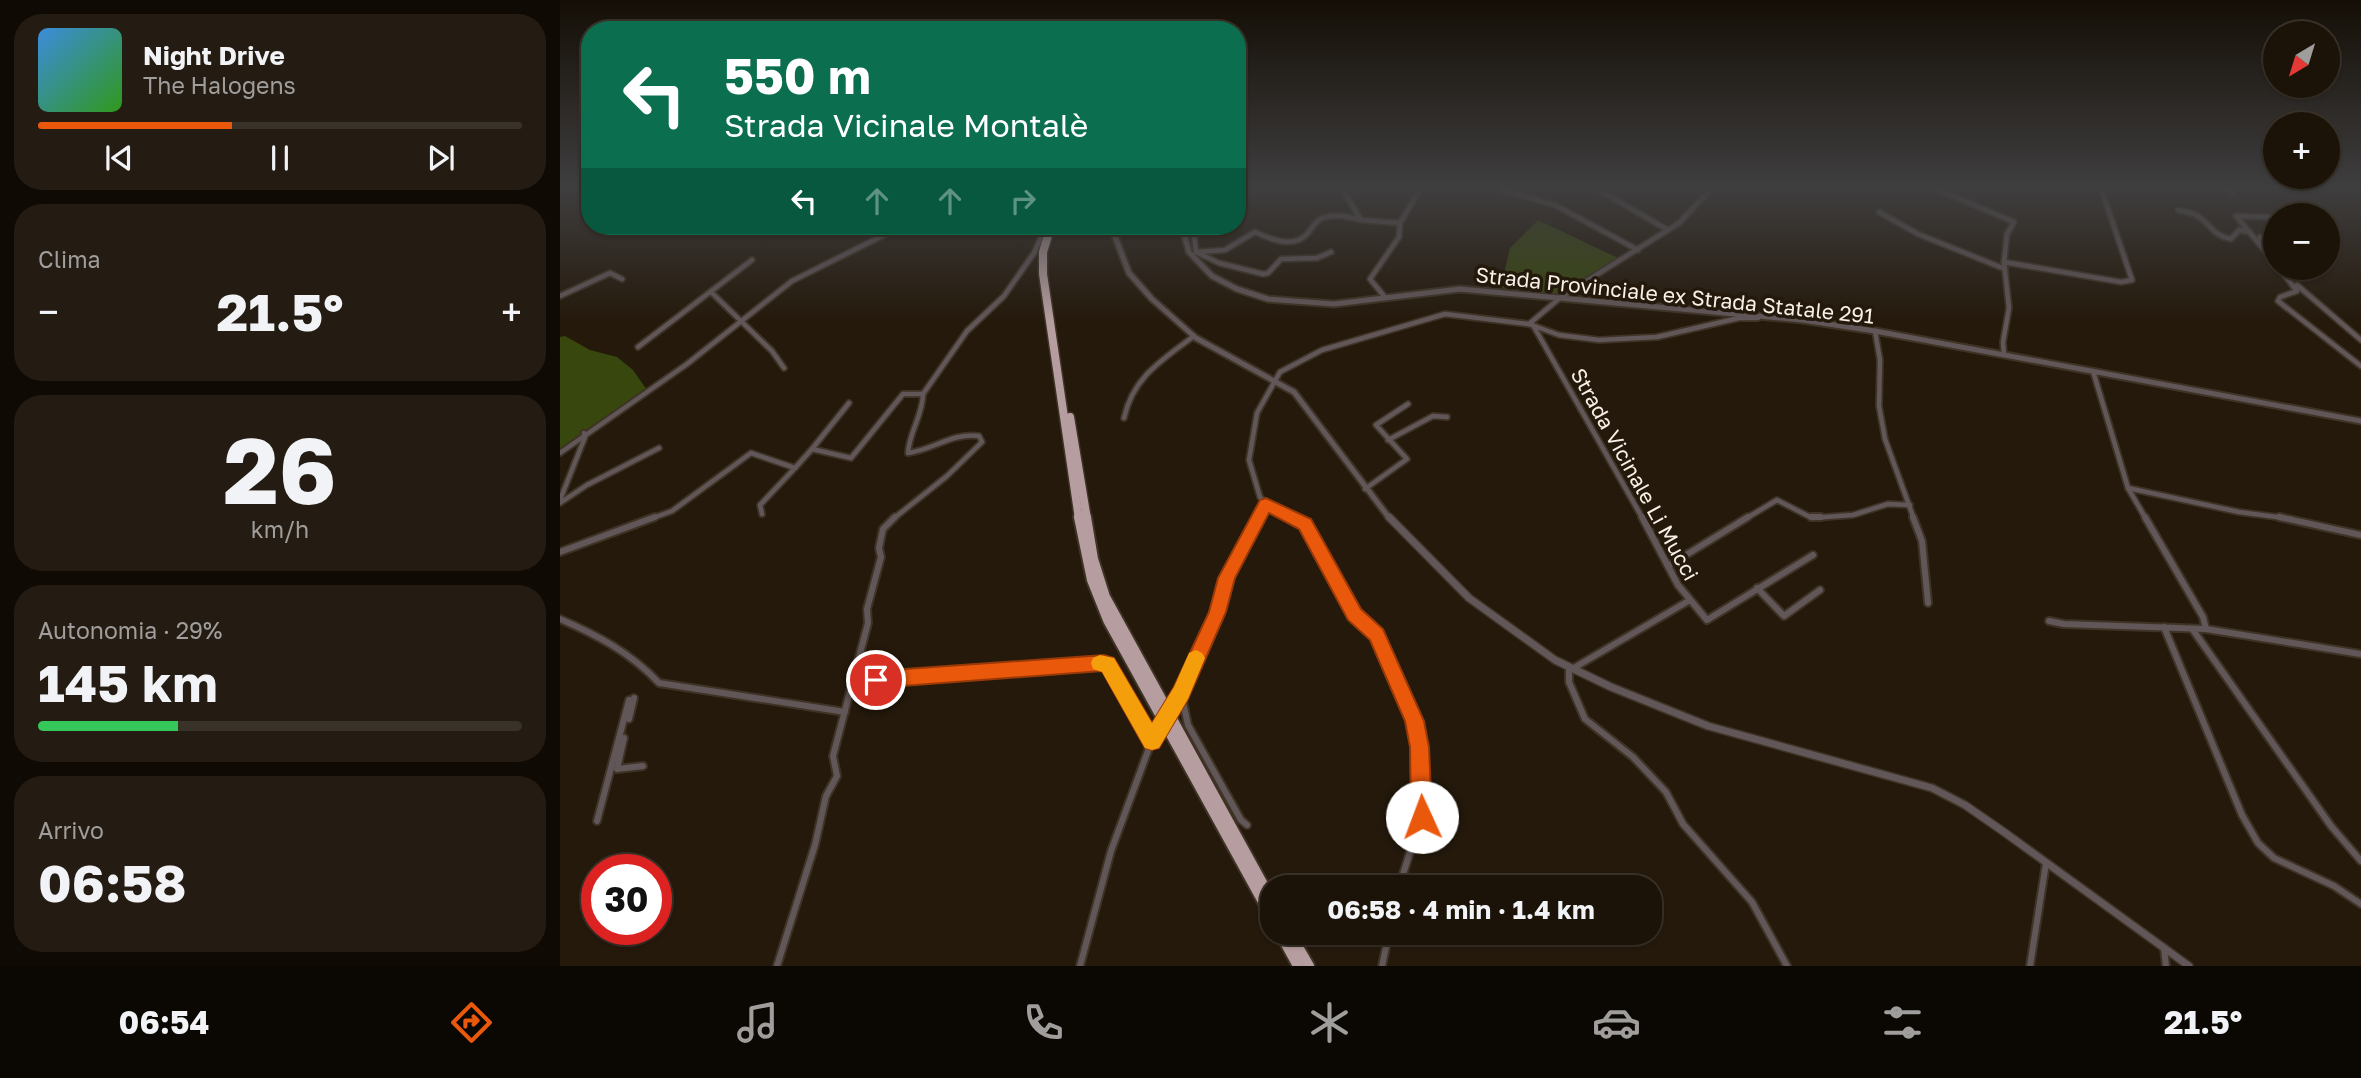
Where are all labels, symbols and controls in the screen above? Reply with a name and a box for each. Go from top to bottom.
north arrow [2263,21,2340,98]
map controls [2263,21,2340,280]
text: Night Drive [143,40,285,71]
text: 550 m [724,46,871,105]
icon: left [609,49,700,140]
text: The Halogens [143,71,296,99]
text: Strada Vicinale Montalè [724,106,1088,144]
button: + [2263,112,2340,189]
icon: previous [100,139,138,177]
icon: pause [261,139,299,177]
icon: next [422,139,460,177]
icon: left [785,182,823,220]
icon: ahead [858,182,896,220]
icon: ahead [931,182,969,220]
icon: right [1004,182,1042,220]
button: − [2263,203,2340,280]
text: Clima [38,245,101,273]
street label: Strada Provinciale ex Strada Statale 291 [1474,261,1876,329]
text: 21.5° [216,280,344,342]
text: − [38,289,59,334]
text: + [501,289,522,334]
street label: Strada Vicinale Li Mucci [1566,363,1704,585]
text: 26 [223,415,337,524]
text: km/h [251,515,309,543]
text: Autonomia · 29% [38,616,222,644]
pin [846,650,906,710]
text: 145 km [38,651,218,713]
icon: arrive [857,661,895,699]
position arrow [1385,780,1459,854]
text: Arrivo [38,816,104,844]
text: 06:58 [38,851,186,913]
speed limit sign: 30 [581,854,672,945]
text: 06:58 · 4 min · 1.4 km [1327,894,1595,925]
icon: directions [447,998,496,1047]
icon: music [733,998,782,1047]
icon: phone [1019,998,1068,1047]
icon: climate [1305,998,1354,1047]
icon: car [1592,998,1641,1047]
icon: filters [1878,998,1927,1047]
text: 06:54 [119,1003,210,1041]
text: 21.5° [2164,1003,2242,1041]

